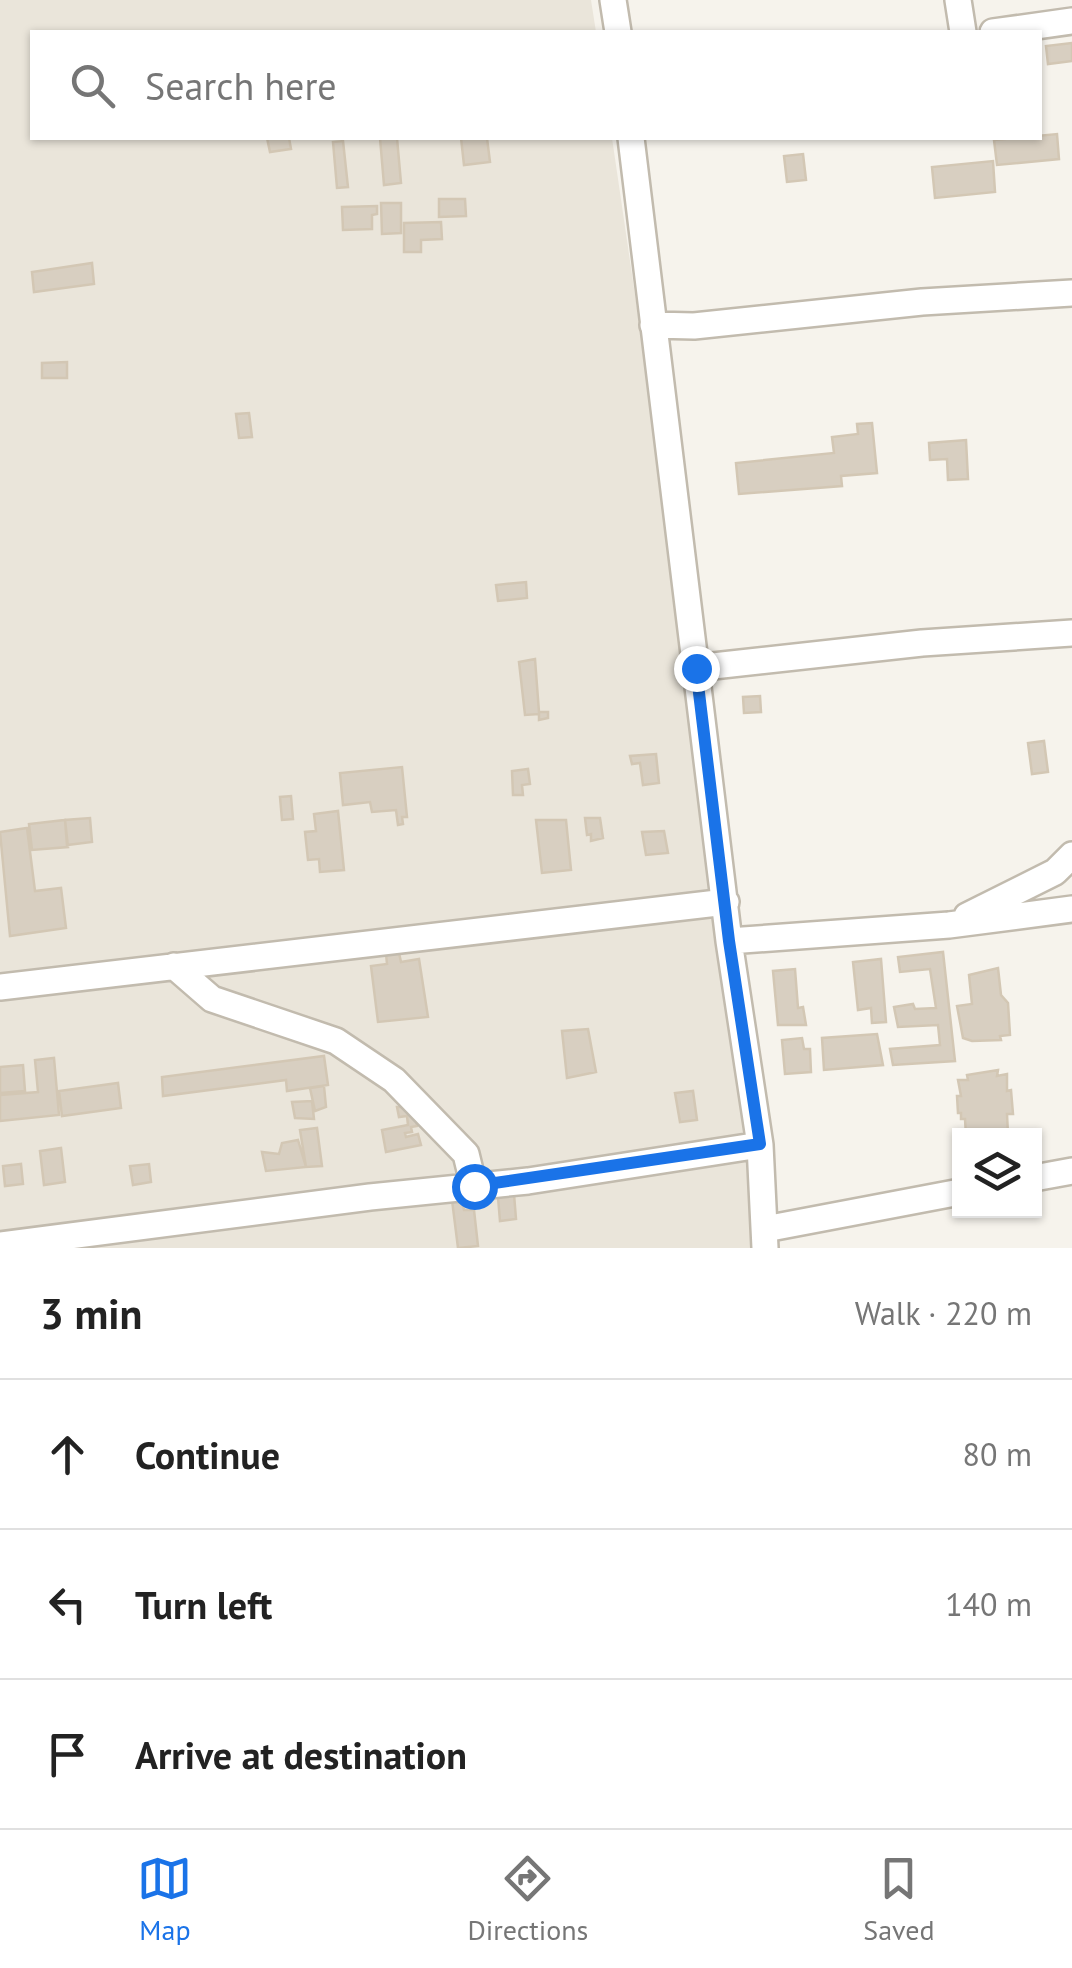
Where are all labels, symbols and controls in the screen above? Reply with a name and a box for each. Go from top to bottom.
search box [30,30,1042,140]
icon: search [65,58,120,113]
text: Search here [145,61,337,110]
route end [674,646,720,692]
map controls [952,1128,1042,1218]
button: layers [952,1128,1042,1218]
route start [452,1164,498,1210]
text: 3 min [40,1286,142,1341]
text: Walk · 220 m [855,1292,1032,1334]
icon: ahead [40,1427,95,1482]
text: Continue [135,1430,280,1479]
text: 80 m [963,1433,1032,1475]
icon: left [40,1577,95,1632]
text: Turn left [135,1580,272,1629]
text: 140 m [945,1583,1032,1625]
icon: arrive [40,1727,95,1782]
text: Arrive at destination [135,1730,467,1779]
tab: Map [137,1851,192,1948]
tab: Directions [467,1851,588,1948]
tab: Saved [863,1851,935,1948]

